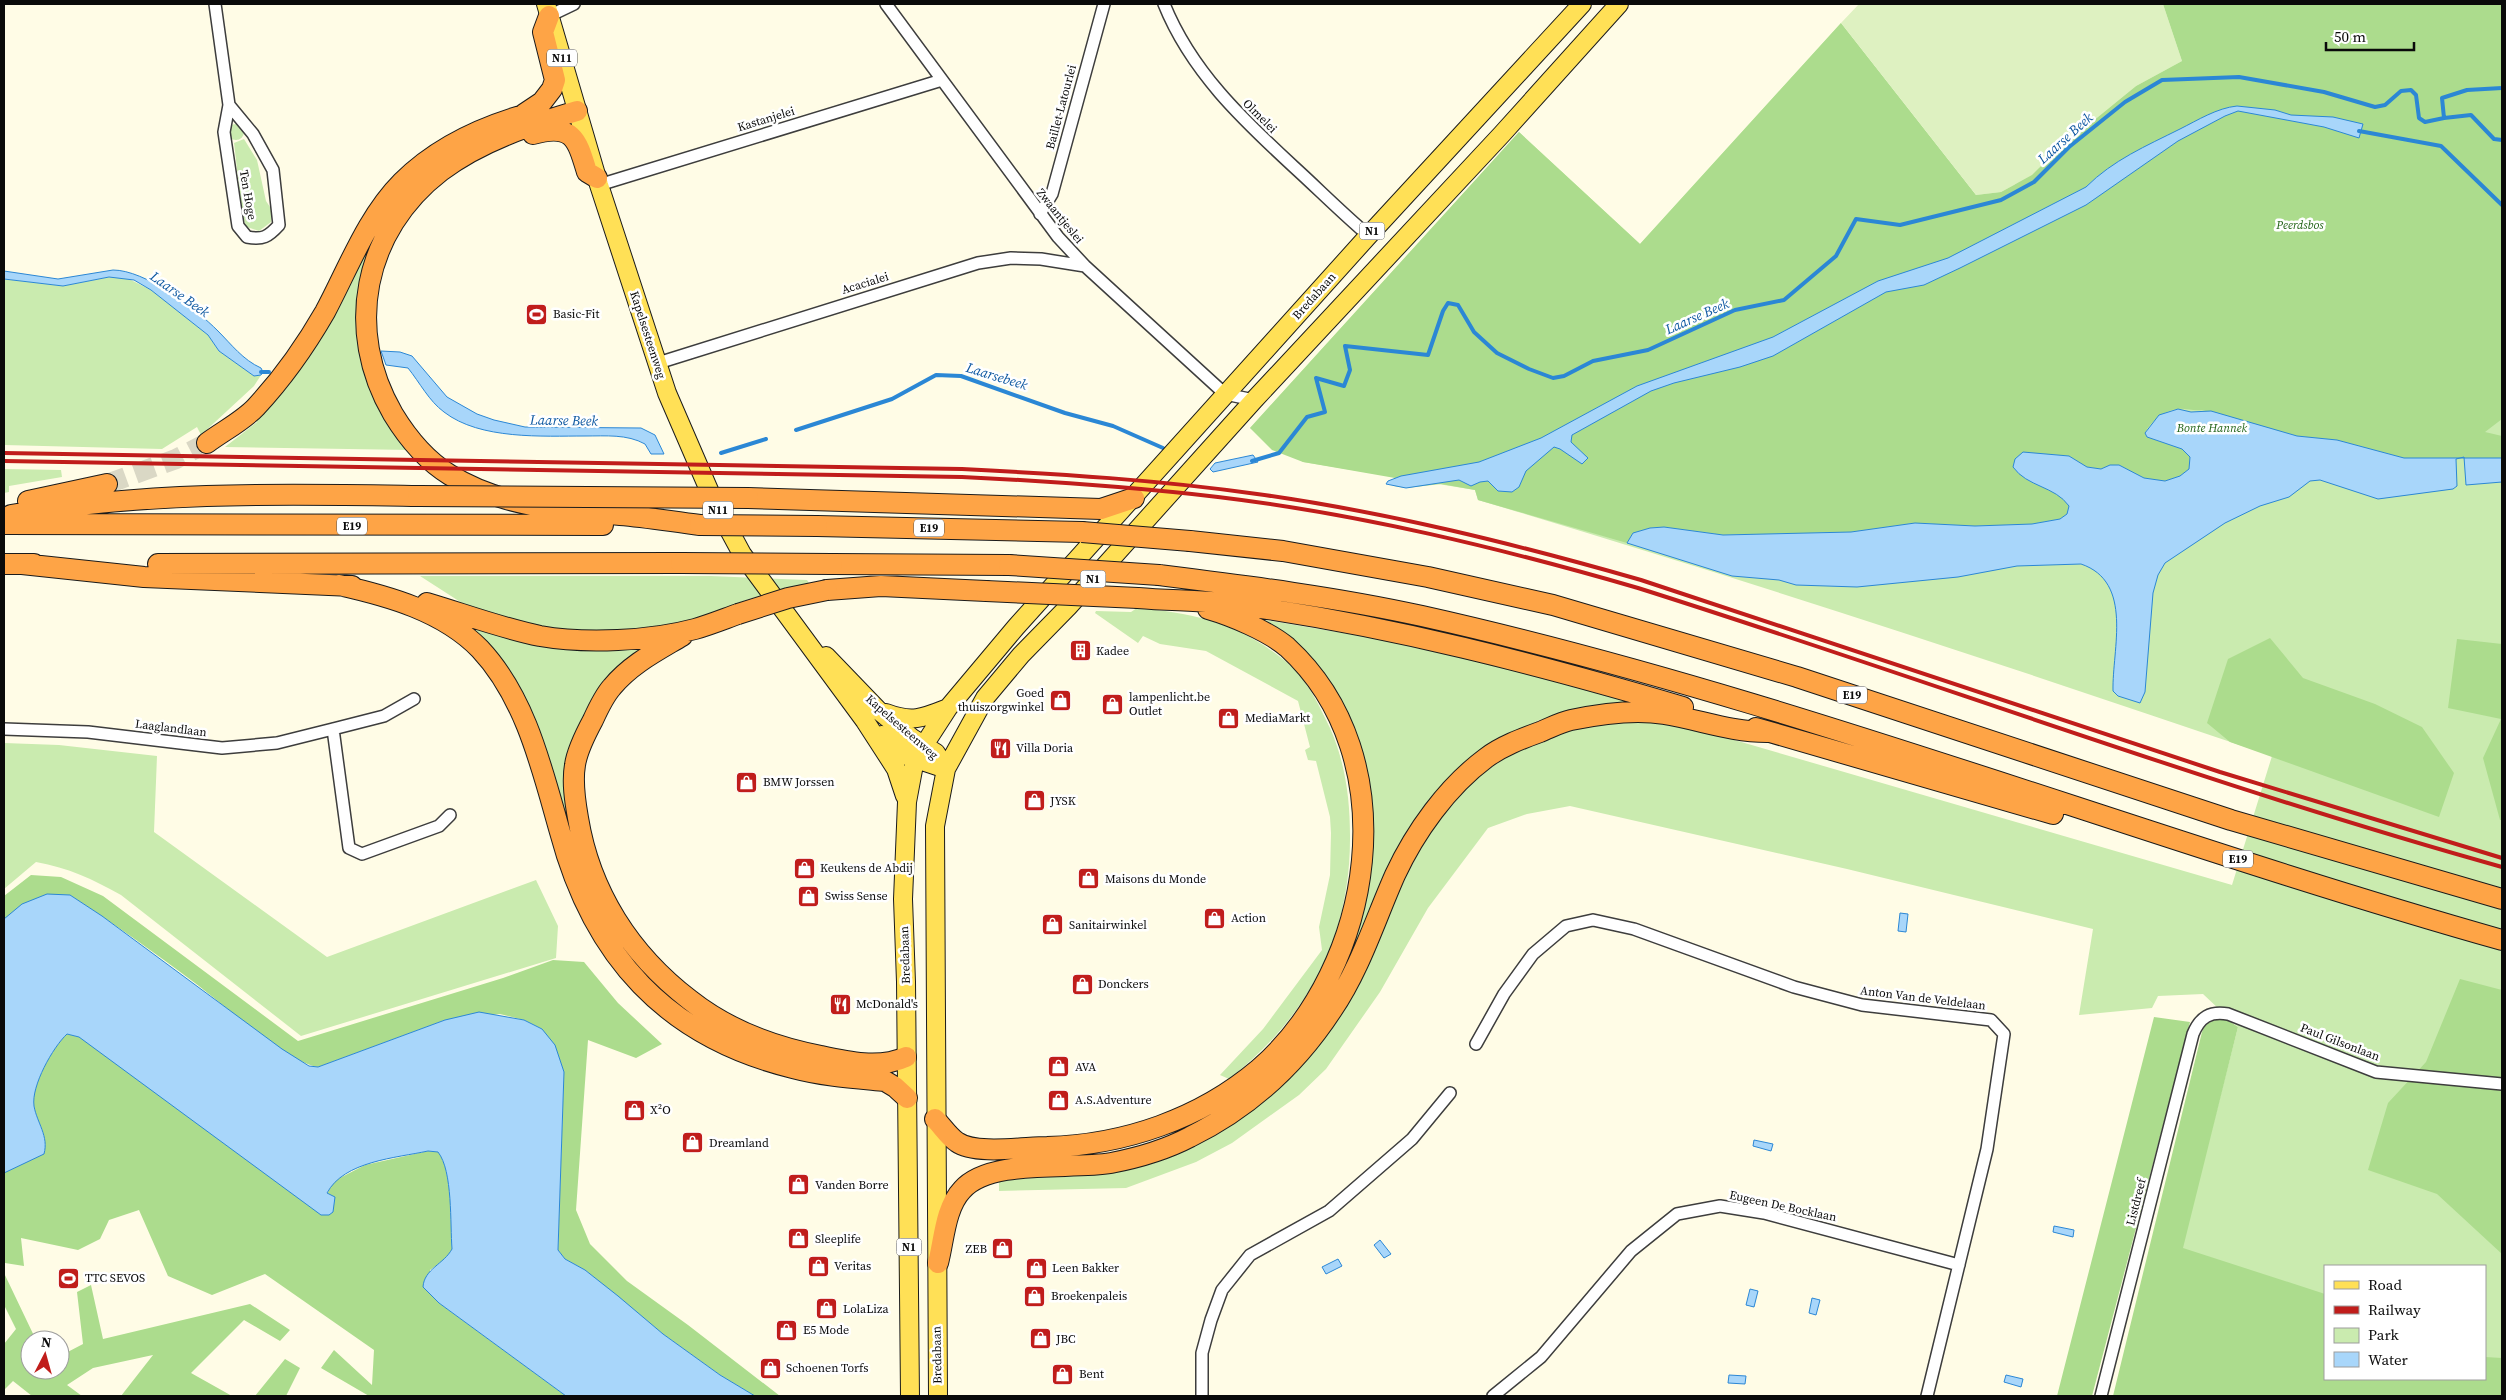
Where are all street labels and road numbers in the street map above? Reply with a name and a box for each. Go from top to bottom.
road number: N11 [547,49,577,66]
street label: Baillet-Latourlei [1042,63,1080,151]
street label: Olmelei [1239,95,1281,137]
street label: Kastanjelei [735,103,797,135]
street label: Ten Hoge [236,169,260,221]
street label: Zwaantjeslei [1033,185,1087,247]
road number: N1 [1360,222,1384,240]
street label: Acacialei [839,268,891,298]
street label: Bredabaan [1289,269,1339,323]
street label: Kapelsesteenweg [626,289,670,381]
road number: N11 [703,502,733,518]
road number: E19 [337,518,367,534]
road number: E19 [914,520,944,536]
road number: N1 [1080,570,1106,588]
road number: E19 [1837,686,1867,704]
street label: Kapelsesteenweg [862,691,942,763]
street label: Laaglandlaan [134,716,208,740]
road number: E19 [2223,851,2253,868]
street label: Bredabaan [896,926,914,984]
street label: Anton Van de Veldelaan [1859,982,1987,1014]
street label: Paul Gilsonlaan [2298,1020,2382,1064]
street label: Listdreef [2122,1175,2150,1227]
street label: Eugeen De Bocklaan [1728,1187,1838,1225]
road number: N1 [896,1238,922,1256]
street label: Bredabaan [928,1326,946,1384]

